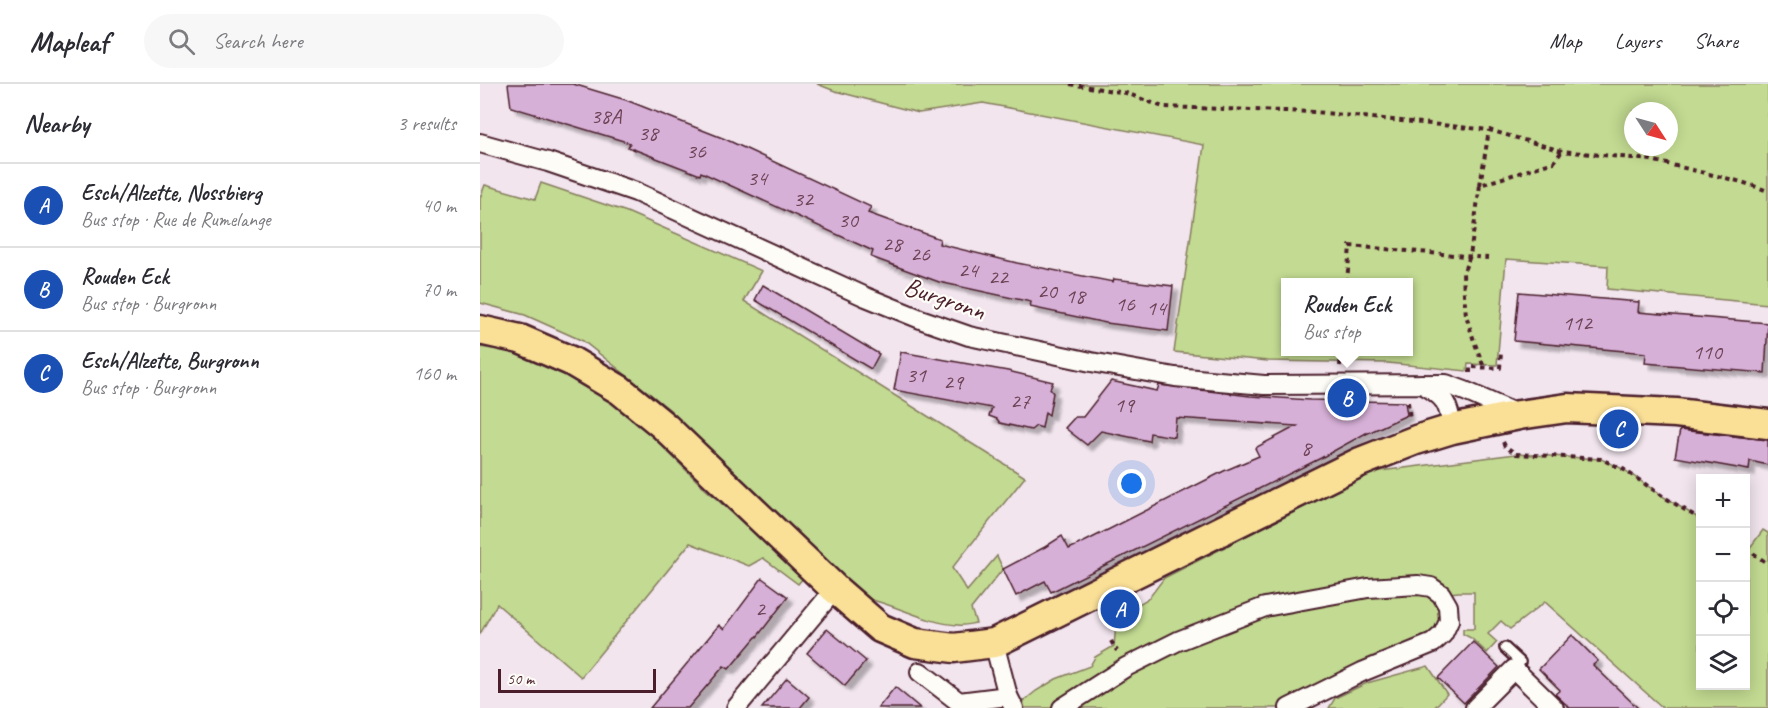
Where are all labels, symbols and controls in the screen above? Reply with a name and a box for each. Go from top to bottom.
search box [144,14,564,68]
text: Mapleaf [30,24,108,59]
icon: search [165,25,198,58]
text: Search here [213,27,303,55]
text: Map [1549,28,1582,54]
text: Layers [1615,28,1661,54]
text: Share [1694,28,1738,54]
house number: 38A [591,102,622,130]
north arrow [1624,102,1678,156]
text: Nearby [24,107,89,140]
text: 3 results [397,111,456,136]
house number: 38 [638,119,660,147]
house number: 36 [686,137,707,165]
house number: 34 [747,164,769,192]
text: Esch/Alzette, Nossbierg [81,179,261,207]
house number: 32 [793,185,815,213]
text: A [38,193,49,218]
text: 40 m [422,193,456,218]
house number: 30 [838,206,860,234]
text: Bus stop · Rue de Rumelange [81,207,270,232]
house number: 28 [882,230,904,258]
house number: 26 [910,240,931,268]
house number: 24 [958,256,980,284]
text: Rouden Eck [81,263,169,291]
house number: 22 [988,263,1010,291]
street label: Burgronn [900,269,990,328]
text: B [38,277,49,302]
text: 70 m [422,277,456,302]
house number: 20 [1037,277,1059,305]
popup [1281,278,1413,356]
house number: 18 [1065,282,1087,310]
house number: 16 [1115,290,1136,318]
text: Bus stop · Burgronn [81,291,216,316]
text: Rouden Eck [1303,291,1391,319]
house number: 14 [1146,294,1168,322]
house number: 112 [1562,309,1594,337]
text: Bus stop [1303,319,1361,344]
house number: 110 [1692,338,1724,366]
text: Esch/Alzette, Burgronn [81,347,259,375]
text: C [39,361,48,386]
text: 160 m [413,361,456,386]
house number: 31 [906,361,927,389]
house number: 29 [943,368,965,396]
text: Bus stop · Burgronn [81,375,216,400]
pin: B [1328,376,1366,420]
house number: 27 [1010,387,1031,415]
house number: 19 [1114,391,1136,419]
pin: C [1600,406,1638,452]
house number: 8 [1301,434,1313,462]
your location [1117,469,1146,498]
map controls [1696,474,1750,690]
button: + [1696,474,1750,528]
button: − [1696,528,1750,582]
button: locate [1696,582,1750,636]
pin: A [1100,586,1140,632]
house number: 2 [755,595,767,623]
button: layers [1696,636,1750,690]
scale bar [498,666,656,694]
text: 50 m [507,669,534,689]

